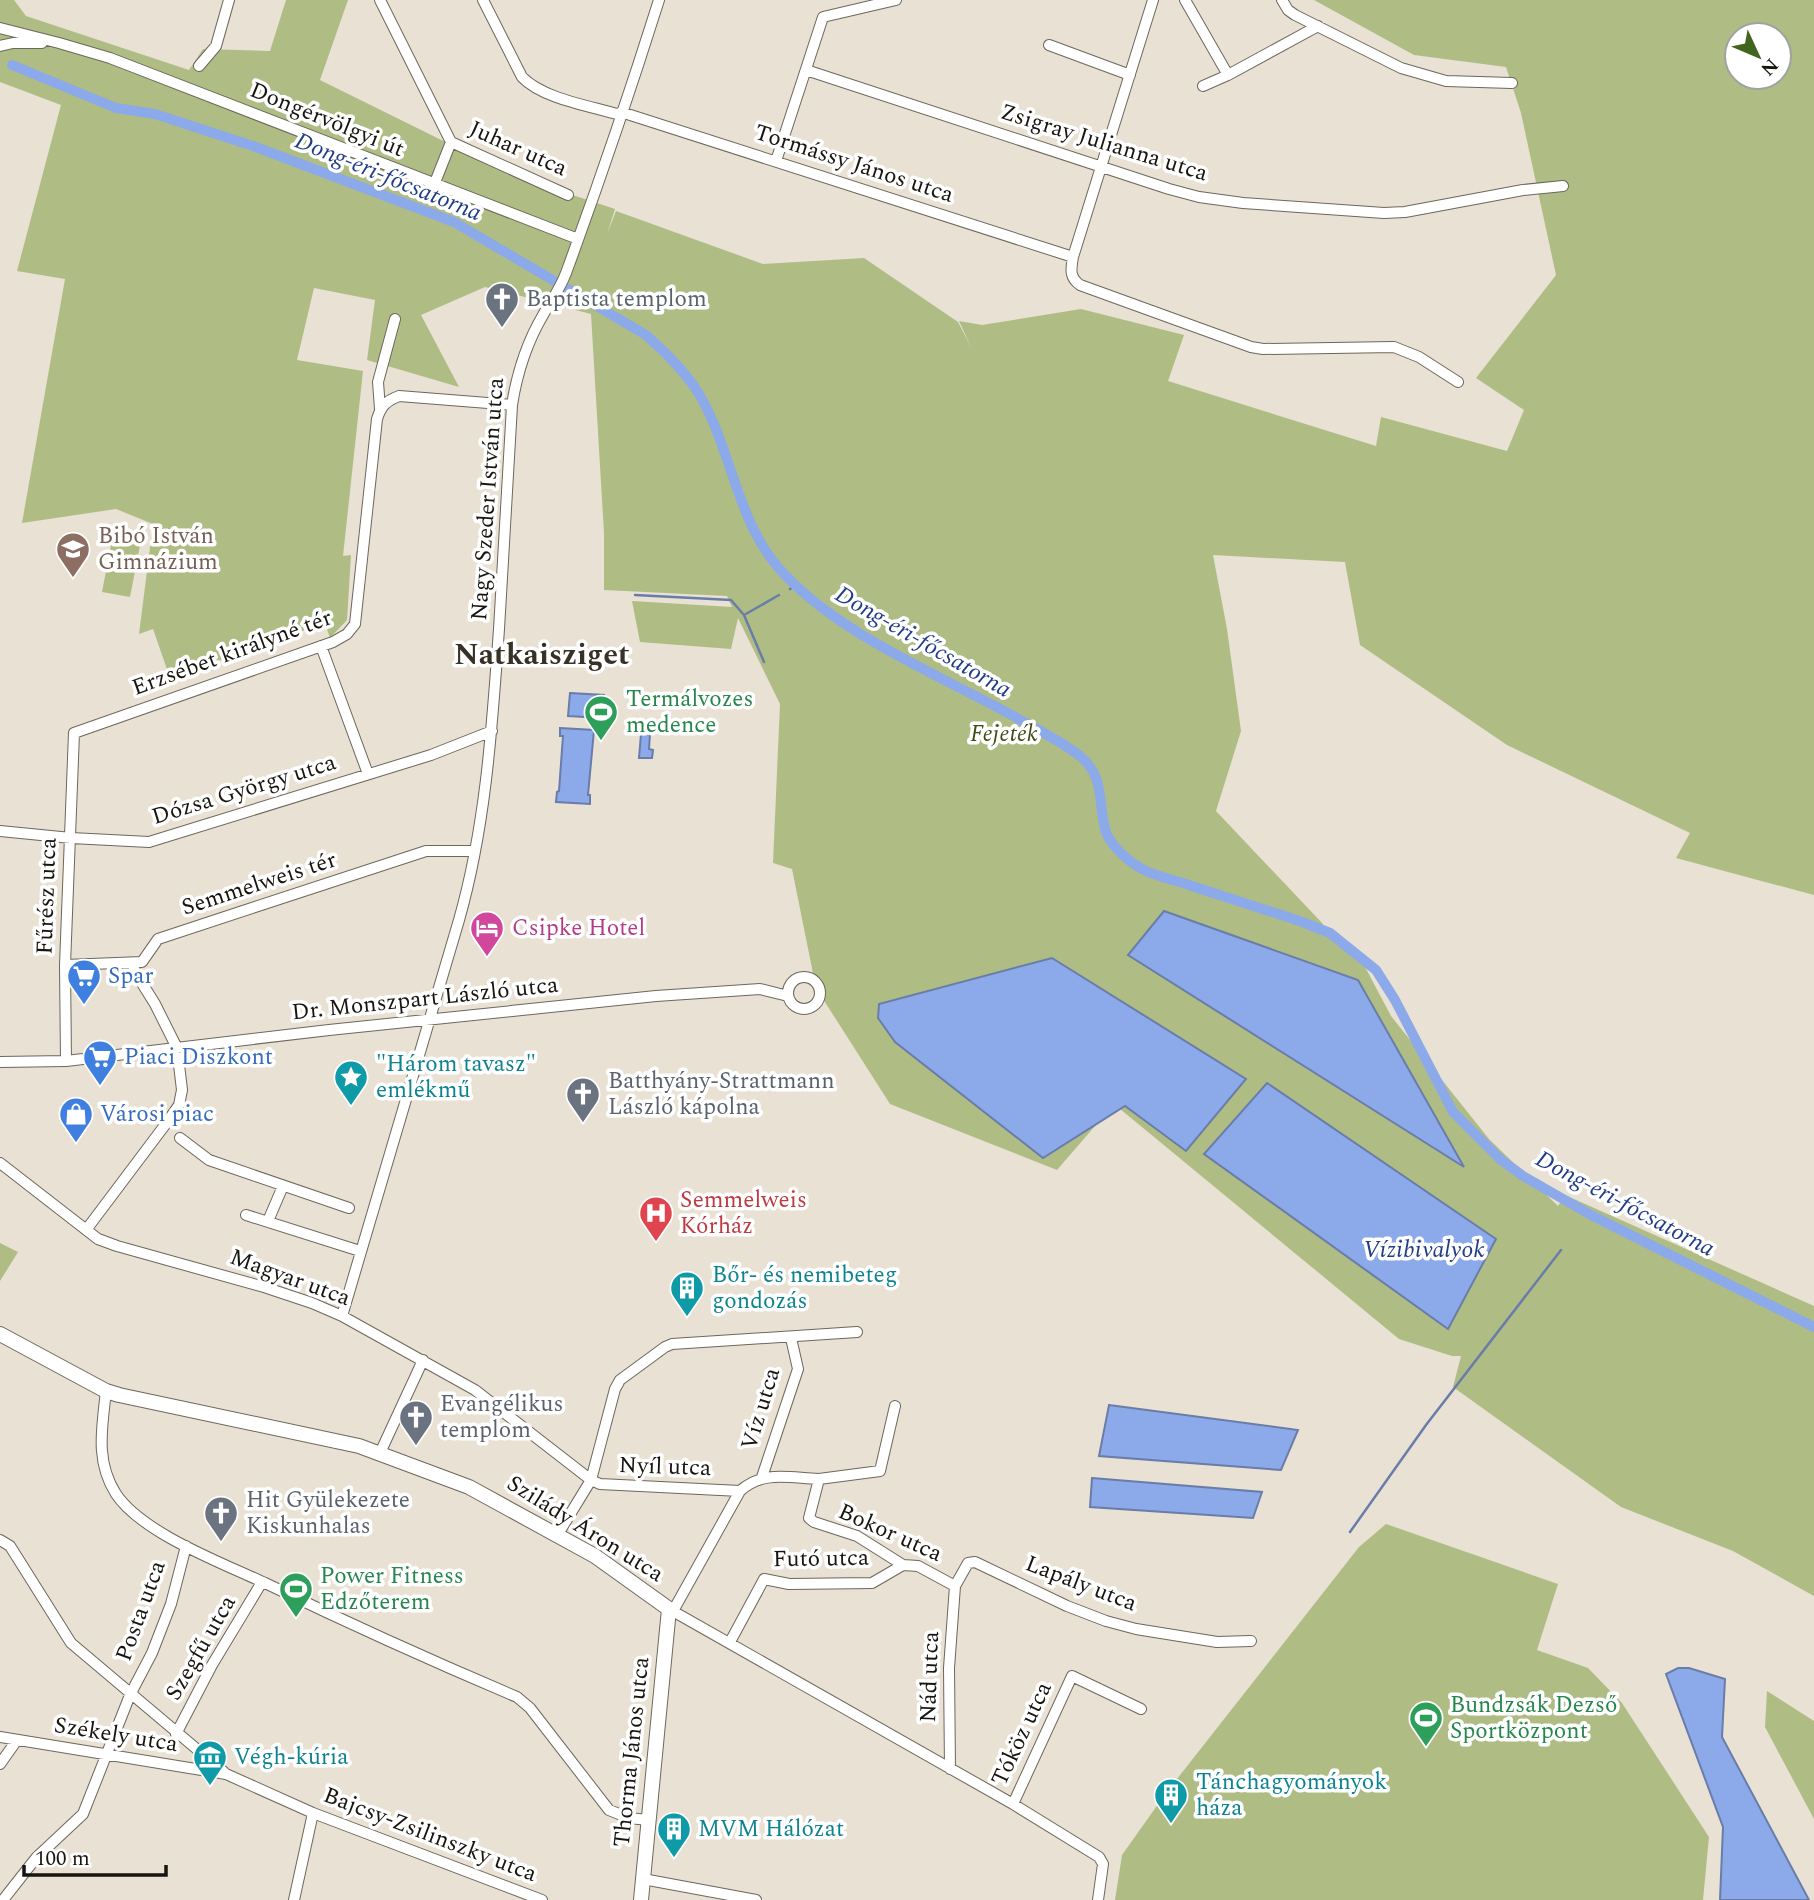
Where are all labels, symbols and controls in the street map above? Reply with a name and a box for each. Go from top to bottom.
north arrow [1723,21,1793,91]
text: N [1753,51,1785,82]
street label: Dongérvölgyi út [244,73,410,167]
street label: Zsigray Julianna utca [996,95,1212,191]
street label: Juhar utca [463,112,573,186]
street label: Tormássy János utca [750,115,958,213]
water label: Dong-éri-főcsatorna [289,123,487,231]
church icon: Baptista templom [483,280,521,329]
place label: Baptista templom [526,282,707,317]
street label: Nagy Szeder István utca [462,376,514,622]
place label: Bibó István Gimnázium [98,519,218,580]
school or university icon: Bibó István Gimnázium [54,530,92,579]
water label: Dong-éri-főcsatorna [828,577,1018,707]
street label: Erzsébet királyné tér [127,600,337,706]
district label: Natkaisziget [454,632,630,678]
place label: Termálvozes medence [626,682,753,743]
sports icon: Termálvozes medence [582,693,620,742]
park label: Fejeték [970,717,1038,752]
street label: Dózsa György utca [148,745,340,835]
street label: Fűrész utca [27,837,67,955]
street label: Semmelweis tér [177,842,341,926]
hotel icon: Csipke Hotel [468,909,506,958]
place label: Csipke Hotel [512,911,645,946]
supermarket icon: Spar [65,957,103,1006]
place label: Spar [108,959,154,994]
street label: Dr. Monszpart László utca [290,968,560,1030]
supermarket icon: Piaci Diszkont [81,1038,119,1087]
place label: Piaci Diszkont [124,1040,273,1075]
place label: "Három tavasz" emlékmű [376,1047,536,1108]
place icon: "Három tavasz" emlékmű [332,1058,370,1107]
place label: Batthyány-Strattmann László kápolna [608,1064,835,1125]
church icon: Batthyány-Strattmann László kápolna [564,1075,602,1124]
shop icon: Városi piac [57,1095,95,1144]
place label: Városi piac [100,1097,214,1132]
water label: Dong-éri-főcsatorna [1529,1141,1721,1267]
place label: Semmelweis Kórház [680,1183,807,1244]
hospital icon: Semmelweis Kórház [637,1194,675,1243]
water label: Vízibivalyok [1363,1232,1485,1268]
street label: Magyar utca [225,1240,355,1316]
place label: Bőr- és nemibeteg gondozás [712,1258,897,1319]
building icon: Bőr- és nemibeteg gondozás [668,1269,706,1318]
street label: Víz utca [732,1364,790,1454]
place label: Evangélikus templom [440,1387,563,1448]
church icon: Evangélikus templom [397,1398,435,1447]
street label: Nyíl utca [618,1448,712,1486]
street label: Szilády Áron utca [500,1467,670,1591]
place label: Hit Gyülekezete Kiskunhalas [246,1483,410,1544]
church icon: Hit Gyülekezete Kiskunhalas [202,1494,240,1543]
street label: Bokor utca [832,1494,948,1572]
street label: Futó utca [772,1541,870,1577]
street label: Lapály utca [1020,1547,1142,1621]
street label: Posta utca [107,1556,175,1666]
place label: Power Fitness Edzőterem [320,1559,464,1620]
sports icon: Power Fitness Edzőterem [277,1570,315,1619]
street label: Szegfű utca [157,1589,245,1707]
street label: Nád utca [911,1631,949,1723]
street label: Thorma János utca [605,1655,659,1849]
street label: Tóköz utca [983,1676,1061,1792]
place label: Bundzsák Dezső Sportközpont [1450,1688,1617,1749]
sports icon: Bundzsák Dezső Sportközpont [1407,1699,1445,1748]
street label: Székely utca [52,1708,180,1762]
museum icon: Végh-kúria [191,1738,229,1787]
place label: Végh-kúria [234,1740,348,1775]
place label: Tánchagyományok háza [1196,1765,1387,1826]
building icon: Tánchagyományok háza [1152,1776,1190,1825]
street label: Bajcsy-Zsilinszky utca [318,1778,542,1892]
building icon: MVM Hálózat [655,1810,693,1859]
place label: MVM Hálózat [698,1812,844,1847]
scale bar [24,1834,166,1878]
text: 100 m [35,1843,90,1875]

